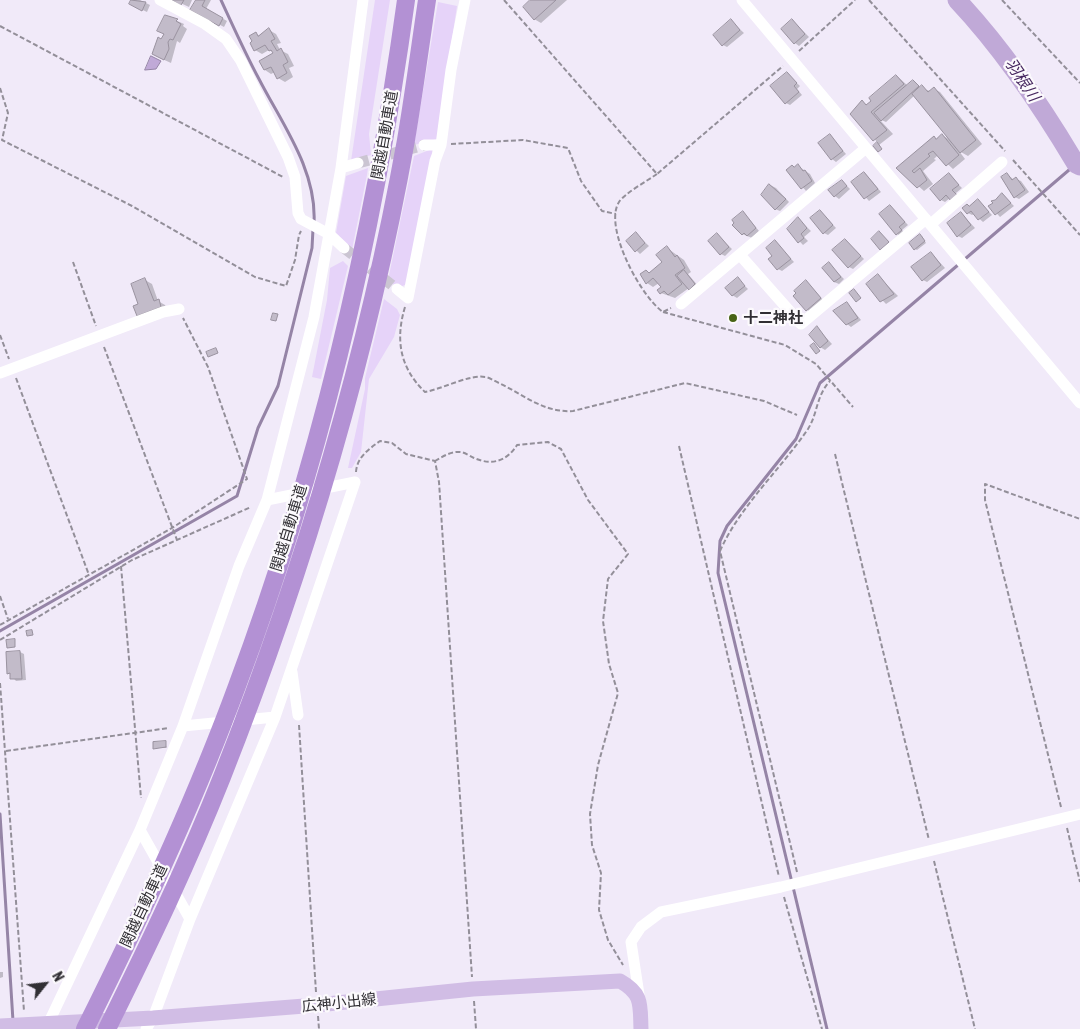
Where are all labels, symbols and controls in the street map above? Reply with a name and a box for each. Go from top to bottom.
water label: 羽根川 [1001,55,1043,105]
street label: 関越自動車道 [368,89,402,181]
place label: 十二神社 [743,309,803,327]
marker: 十二神社 [727,312,739,324]
street label: 関越自動車道 [267,482,311,574]
street label: 関越自動車道 [117,861,171,951]
north arrow [20,959,70,1009]
text: N [49,969,67,984]
street label: 広神小出線 [301,990,377,1016]

